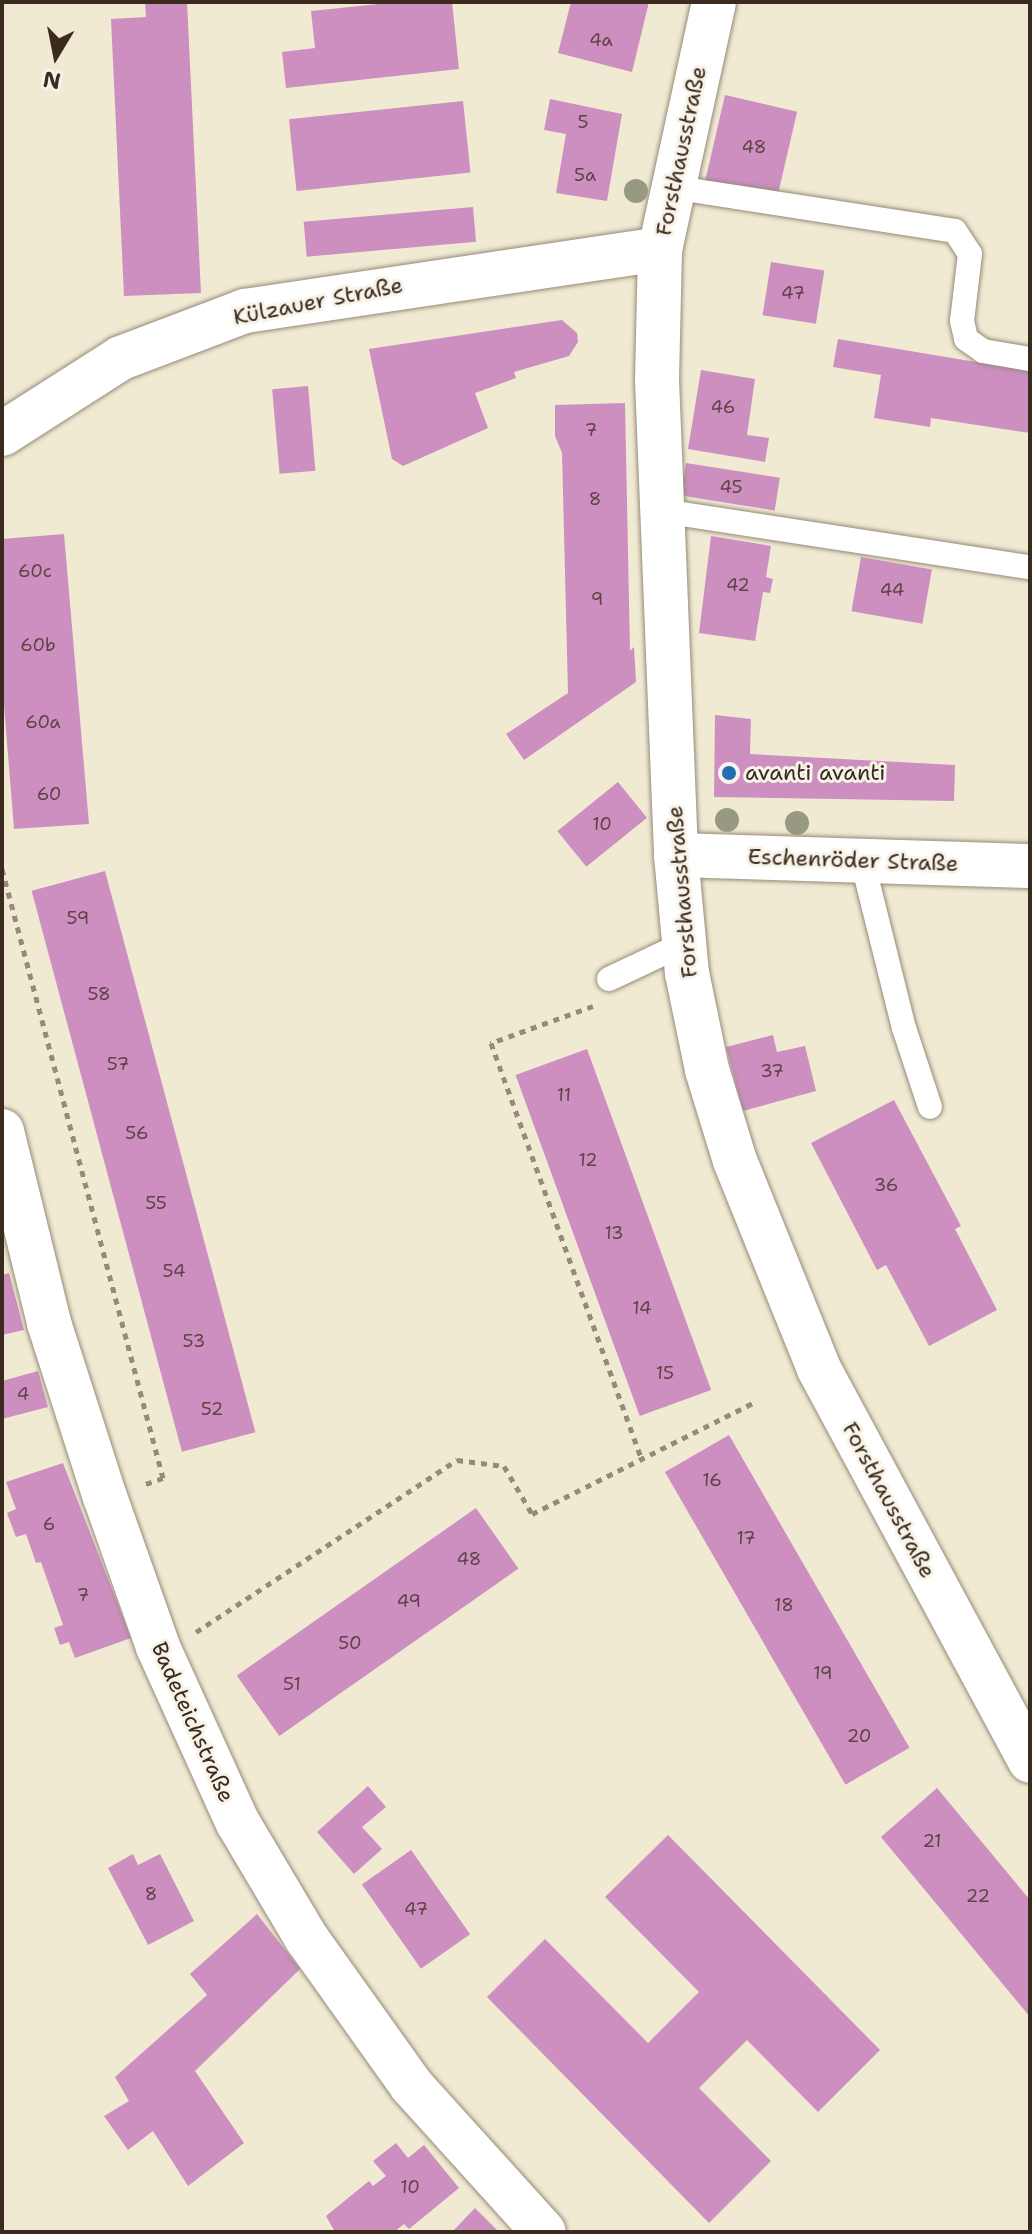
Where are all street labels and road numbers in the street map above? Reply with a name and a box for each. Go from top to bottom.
street label: Forsthausstraße [650,64,712,238]
street label: Külzauer Straße [231,272,405,330]
street label: Forsthausstraße [661,805,703,979]
street label: Eschenröder Straße [747,843,959,877]
street label: Forsthausstraße [837,1418,941,1582]
street label: Badeteichstraße [146,1638,240,1806]

